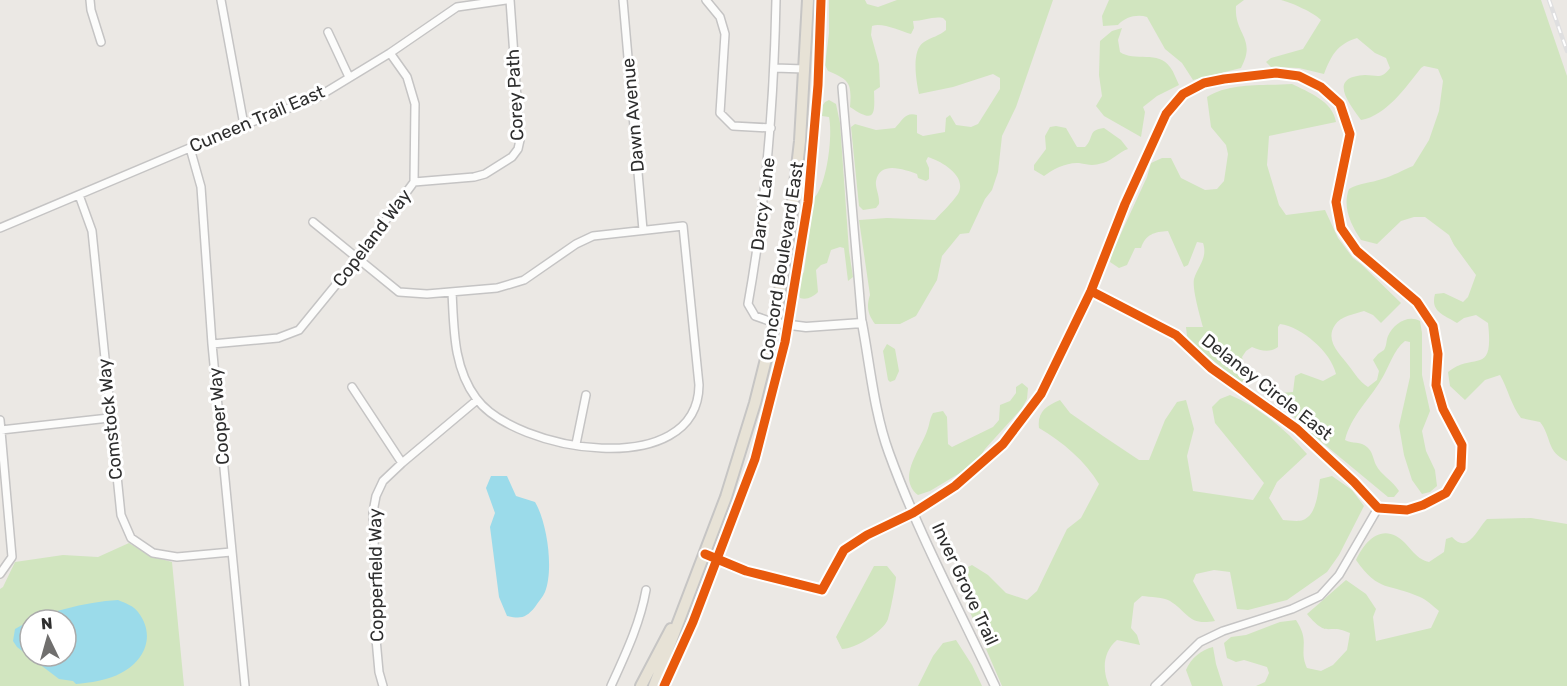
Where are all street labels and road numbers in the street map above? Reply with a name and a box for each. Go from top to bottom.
street label: Corey Path [502,49,528,141]
street label: Dawn Avenue [617,57,649,173]
street label: Cuneen Trail East [186,81,328,157]
street label: Darcy Lane [746,156,780,252]
street label: Concord Boulevard East [755,160,809,362]
street label: Copeland Way [328,185,416,291]
street label: Delaney Circle East [1197,329,1337,445]
street label: Comstock Way [93,357,127,481]
street label: Cooper Way [204,366,234,466]
street label: Copperfield Way [364,508,388,642]
street label: Inver Grove Trail [927,519,1003,649]

